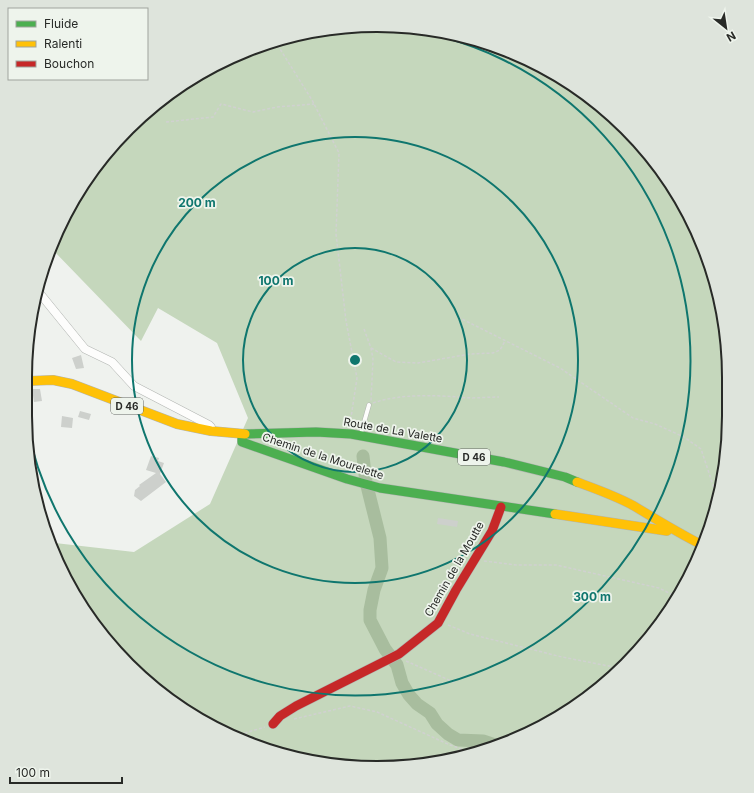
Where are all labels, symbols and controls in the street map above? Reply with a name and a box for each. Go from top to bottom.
legend [8,8,148,80]
north arrow [706,8,746,48]
text: Fluide [44,16,78,31]
text: N [724,29,738,45]
text: Ralenti [44,36,82,51]
text: Bouchon [44,56,94,71]
text: 200 m [178,195,216,210]
text: 100 m [258,273,294,288]
centre of rings [348,353,362,367]
road number: D 46 [111,398,143,414]
street label: Route de La Valette [342,414,444,446]
street label: Chemin de la Mourelette [261,430,385,482]
road number: D 46 [458,449,490,465]
street label: Chemin de la Moutte [421,519,487,619]
text: 300 m [573,589,611,604]
scale bar [10,759,122,785]
text: 100 m [16,765,50,780]

